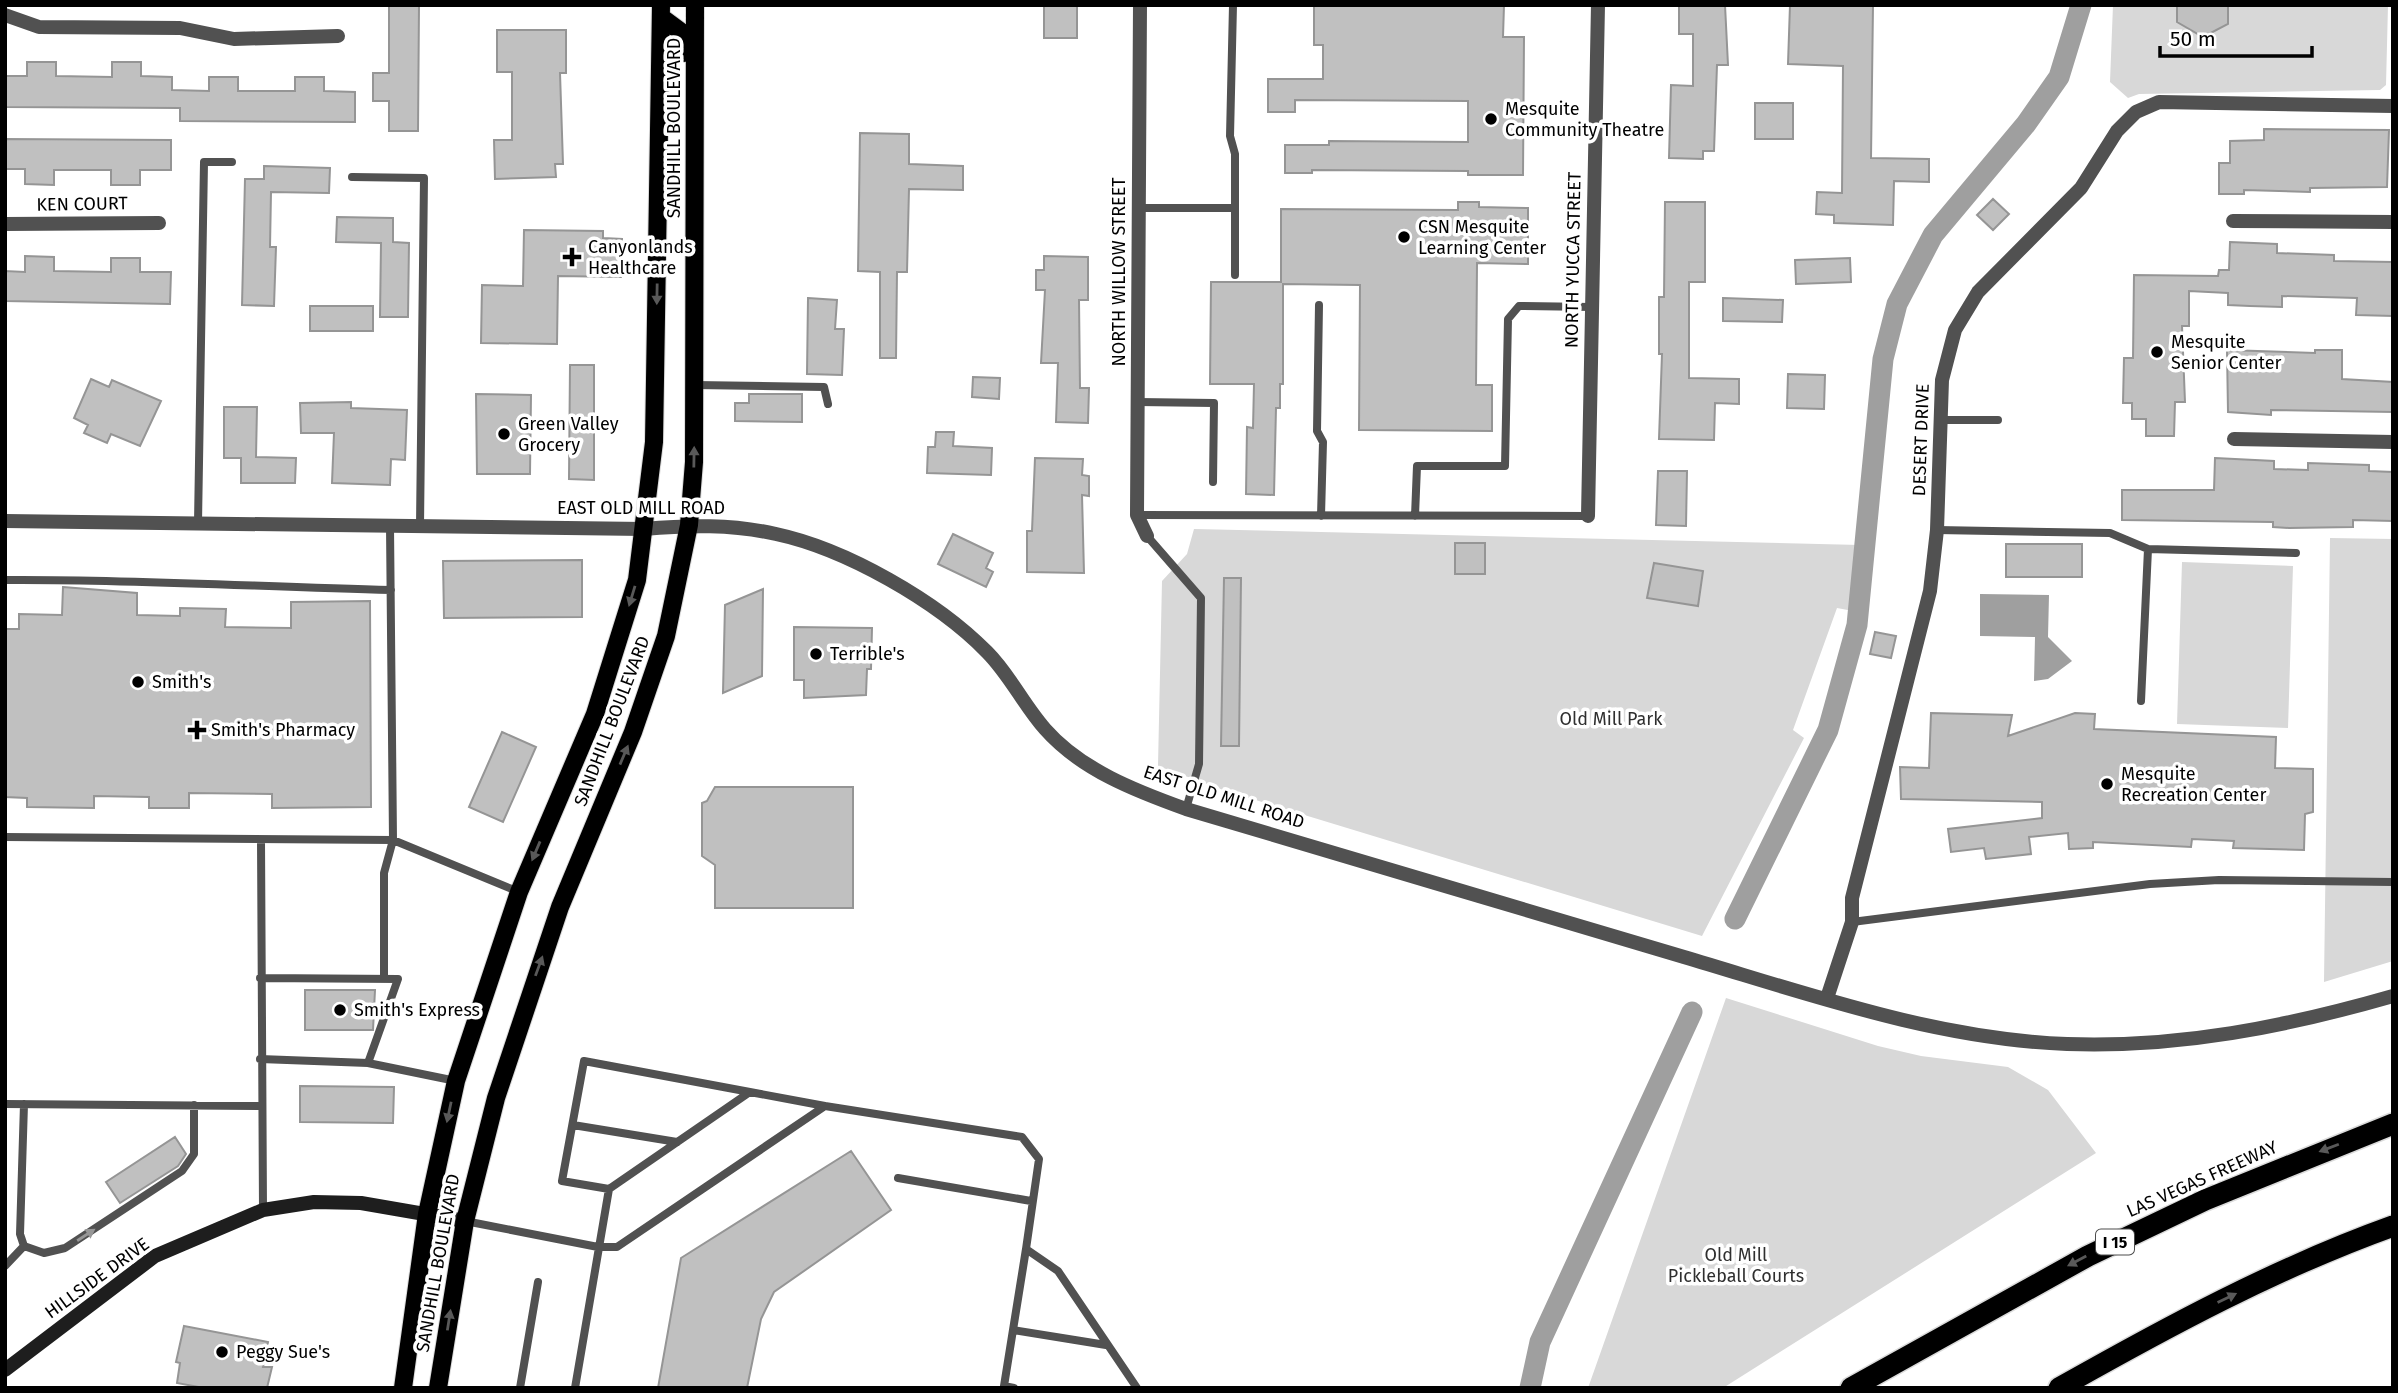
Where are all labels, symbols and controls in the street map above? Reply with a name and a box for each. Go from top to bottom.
scale bar [2160,14,2312,58]
text: 50 m [2170,26,2216,52]
street label: SANDHILL BOULEVARD [663,38,685,218]
place label: Mesquite Community Theatre [1505,98,1664,141]
marker: Mesquite Community Theatre [1483,111,1499,127]
street label: NORTH YUCCA STREET [1560,171,1586,348]
street label: NORTH WILLOW STREET [1108,177,1130,367]
street label: KEN COURT [36,192,128,216]
place label: CSN Mesquite Learning Center [1418,216,1546,259]
marker: CSN Mesquite Learning Center [1396,229,1412,245]
place label: Canyonlands Healthcare [588,236,693,279]
marker: Canyonlands Healthcare [562,247,582,267]
one-way arrow [651,283,663,305]
place label: Mesquite Senior Center [2171,331,2282,374]
marker: Mesquite Senior Center [2149,344,2165,360]
street label: DESERT DRIVE [1908,383,1934,497]
place label: Green Valley Grocery [518,413,619,456]
marker: Green Valley Grocery [496,426,512,442]
one-way arrow [688,446,700,468]
street label: EAST OLD MILL ROAD [557,497,725,519]
one-way arrow [627,585,637,606]
street label: SANDHILL BOULEVARD [569,633,655,809]
place label: Terrible's [830,643,905,665]
marker: Terrible's [808,646,824,662]
place label: Smith's [152,671,211,693]
marker: Smith's [130,674,146,690]
park label: Old Mill Park [1560,708,1663,730]
place label: Smith's Pharmacy [211,719,355,741]
marker: Smith's Pharmacy [189,722,205,738]
one-way arrow [618,744,629,765]
street label: EAST OLD MILL ROAD [1141,761,1307,833]
place label: Mesquite Recreation Center [2121,763,2266,806]
marker: Mesquite Recreation Center [2099,776,2115,792]
one-way arrow [530,841,542,861]
one-way arrow [534,955,545,976]
place label: Smith's Express [354,999,480,1021]
marker: Smith's Express [332,1002,348,1018]
one-way arrow [444,1101,455,1123]
street label: LAS VEGAS FREEWAY [2123,1136,2281,1222]
one-way arrow [2318,1142,2339,1153]
street label: SANDHILL BOULEVARD [411,1172,465,1354]
one-way arrow [77,1228,95,1242]
road number: I 15 [2096,1230,2134,1254]
street label: HILLSIDE DRIVE [40,1233,154,1323]
park label: Old Mill Pickleball Courts [1668,1244,1804,1287]
one-way arrow [2067,1255,2087,1267]
one-way arrow [2217,1293,2237,1305]
one-way arrow [444,1309,455,1331]
place label: Peggy Sue's [236,1341,330,1363]
marker: Peggy Sue's [214,1344,230,1360]

